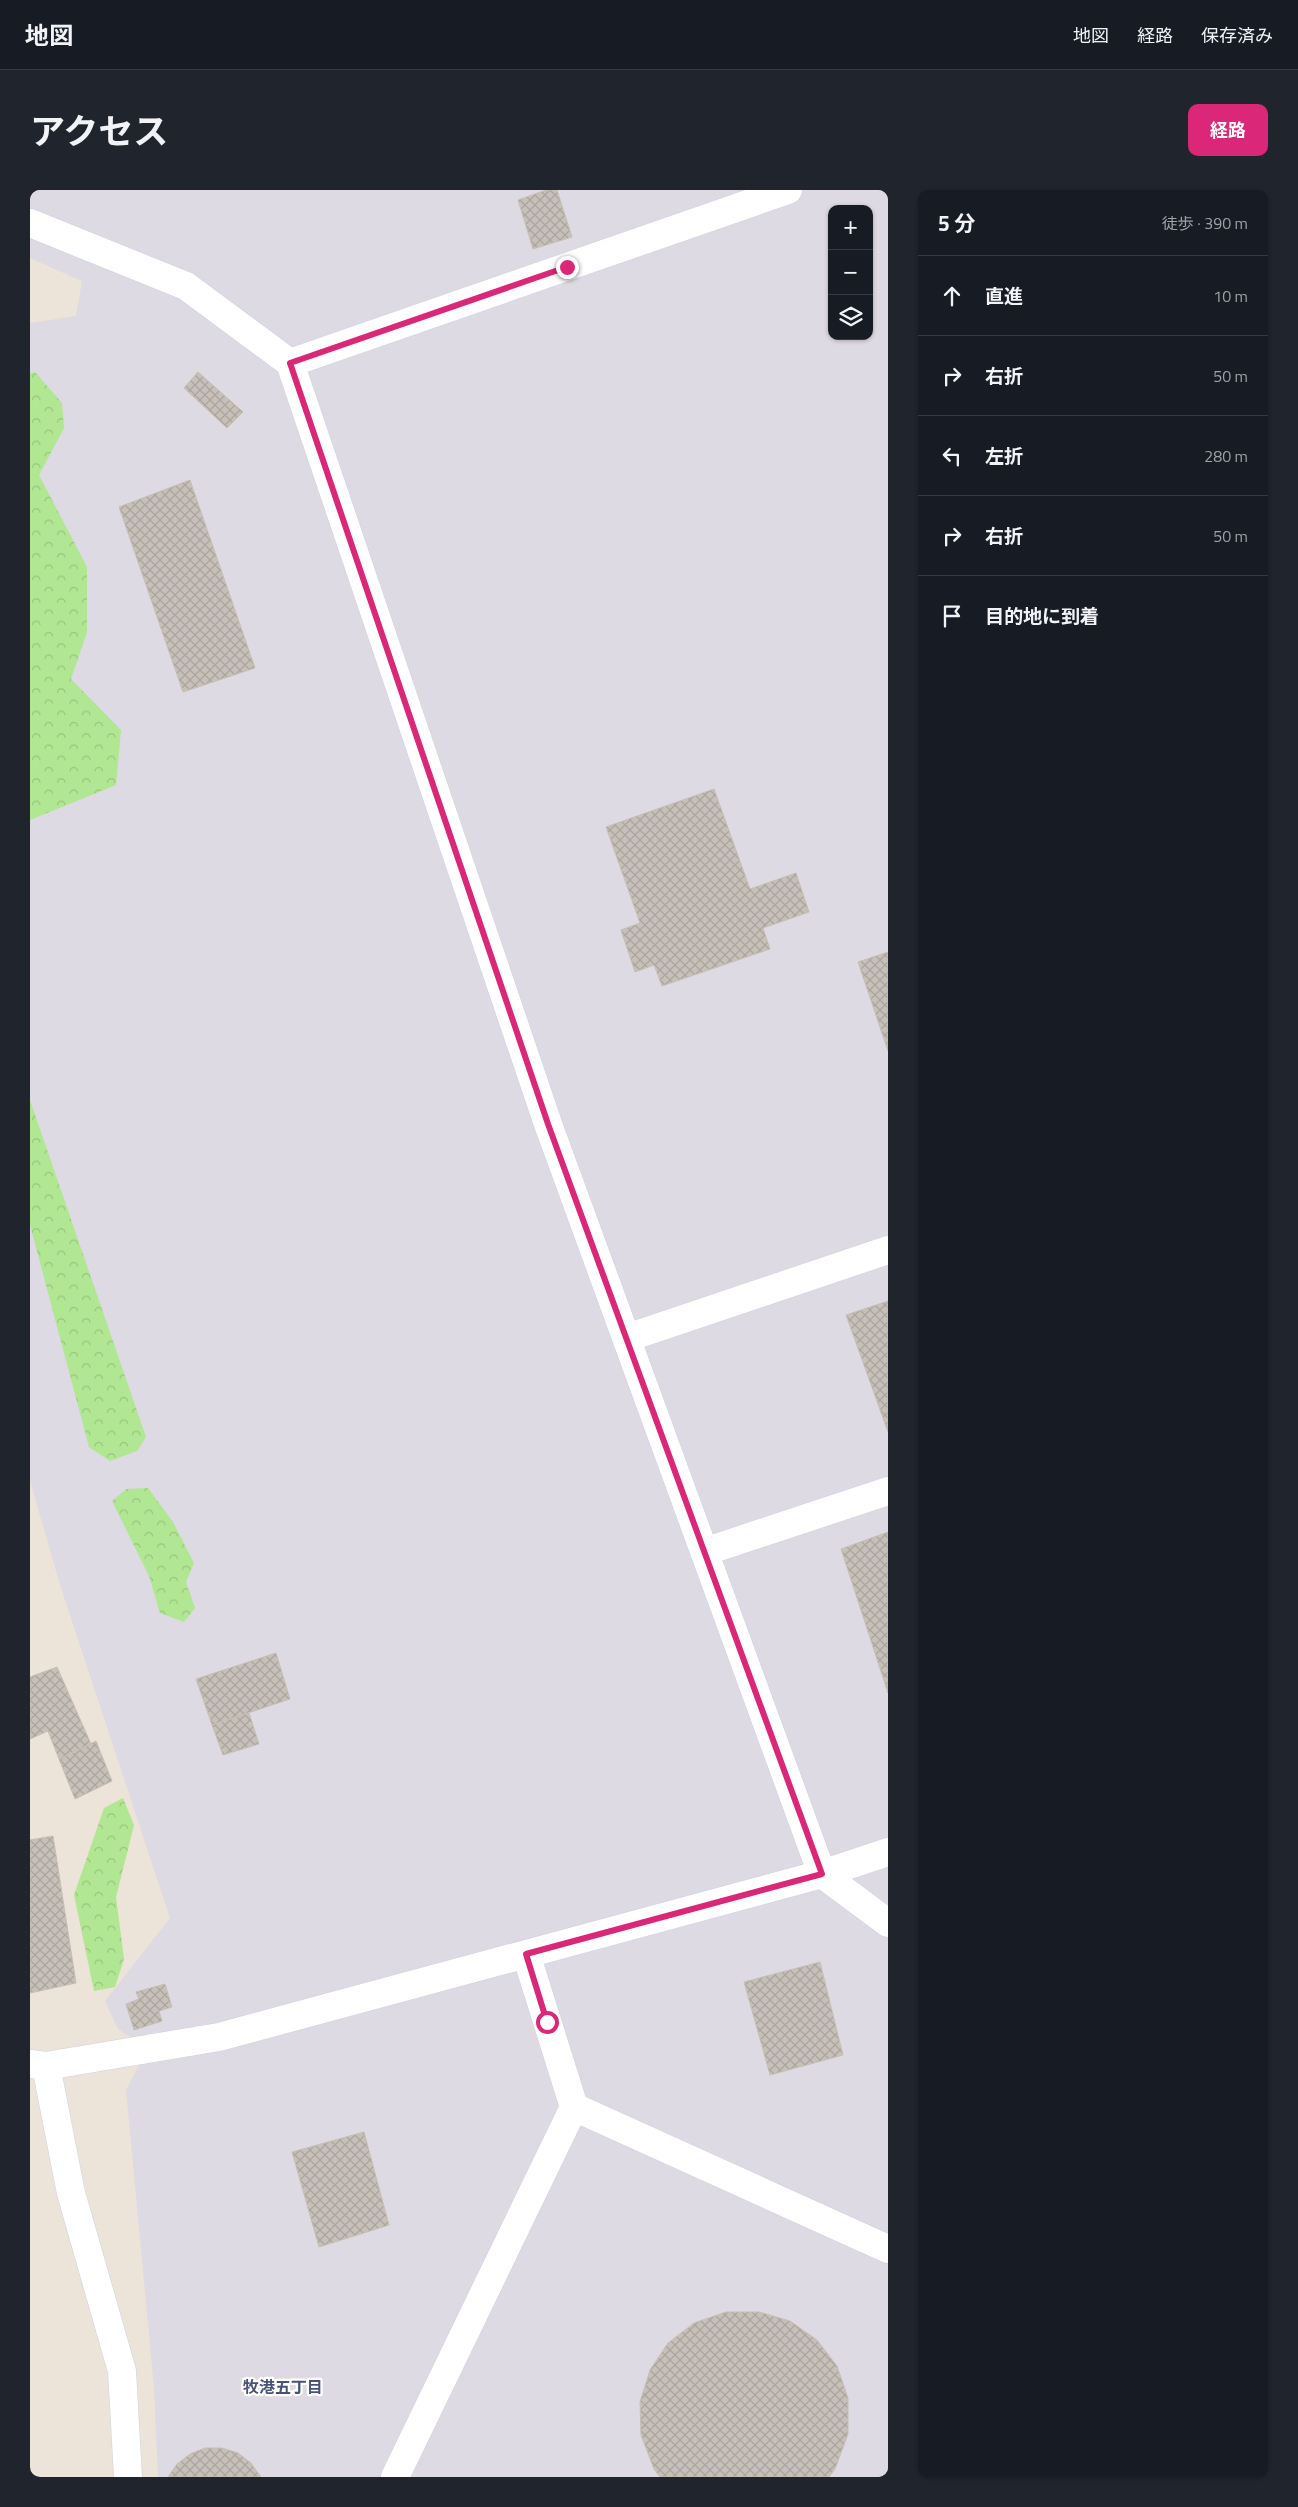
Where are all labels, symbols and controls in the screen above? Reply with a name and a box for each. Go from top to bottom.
text: 地図 [25,17,73,53]
text: 地図 [1073,22,1109,49]
text: 経路 [1137,22,1173,49]
text: 保存済み [1201,22,1273,49]
text: アクセス [30,104,168,158]
button: 経路 [1188,104,1268,156]
map controls [828,205,873,340]
button: + [828,205,873,250]
text: 5 分 [938,207,975,239]
text: 徒歩 · 390 m [1162,211,1248,235]
button: − [828,250,873,295]
route end [556,256,579,279]
text: 直進 [985,281,1023,310]
icon: ahead [938,282,966,310]
text: 10 m [1213,284,1248,308]
button: layers [828,295,873,340]
text: 右折 [985,361,1023,390]
icon: right [938,362,966,390]
text: 50 m [1213,364,1248,388]
text: 左折 [985,441,1023,470]
icon: left [938,442,966,470]
text: 280 m [1204,444,1248,468]
text: 右折 [985,521,1023,550]
icon: right [938,522,966,550]
text: 50 m [1213,524,1248,548]
text: 目的地に到着 [985,601,1099,630]
icon: arrive [938,602,966,630]
route start [536,2011,559,2034]
district label: 牧港五丁目 [243,2375,323,2399]

